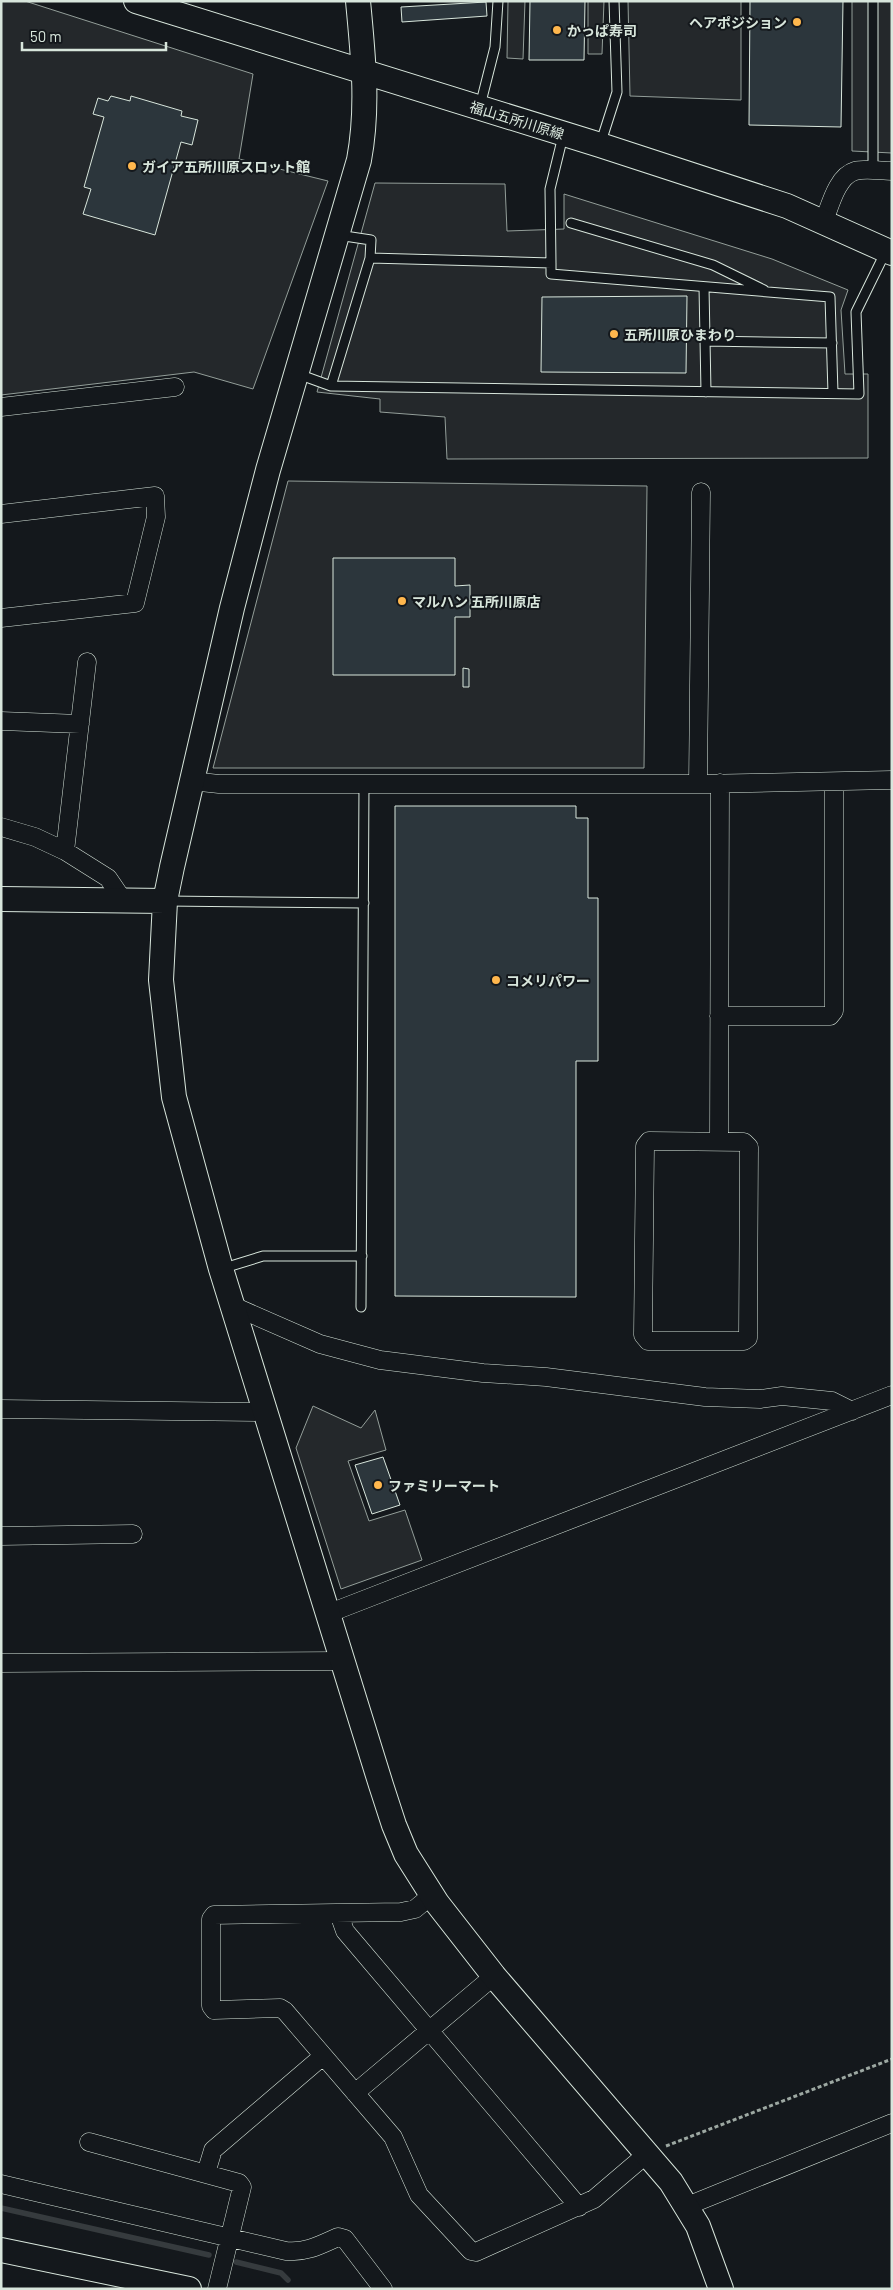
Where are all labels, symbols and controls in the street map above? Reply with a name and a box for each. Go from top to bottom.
place label: ヘアポジション [689,14,787,31]
marker: ヘアポジション [791,16,803,28]
scale bar [22,20,166,52]
place label: かっぱ寿司 [567,22,637,39]
marker: かっぱ寿司 [551,24,563,36]
text: 50 m [30,27,62,45]
street label: 福山五所川原線 [468,98,566,142]
place label: ガイア五所川原スロット館 [142,158,310,175]
marker: ガイア五所川原スロット館 [126,160,138,172]
place label: 五所川原ひまわり [624,326,736,343]
marker: 五所川原ひまわり [608,328,620,340]
place label: マルハン 五所川原店 [412,593,541,610]
marker: マルハン 五所川原店 [396,595,408,607]
place label: コメリパワー [506,972,590,989]
marker: コメリパワー [490,974,502,986]
place label: ファミリーマート [388,1477,500,1494]
marker: ファミリーマート [372,1479,384,1491]

